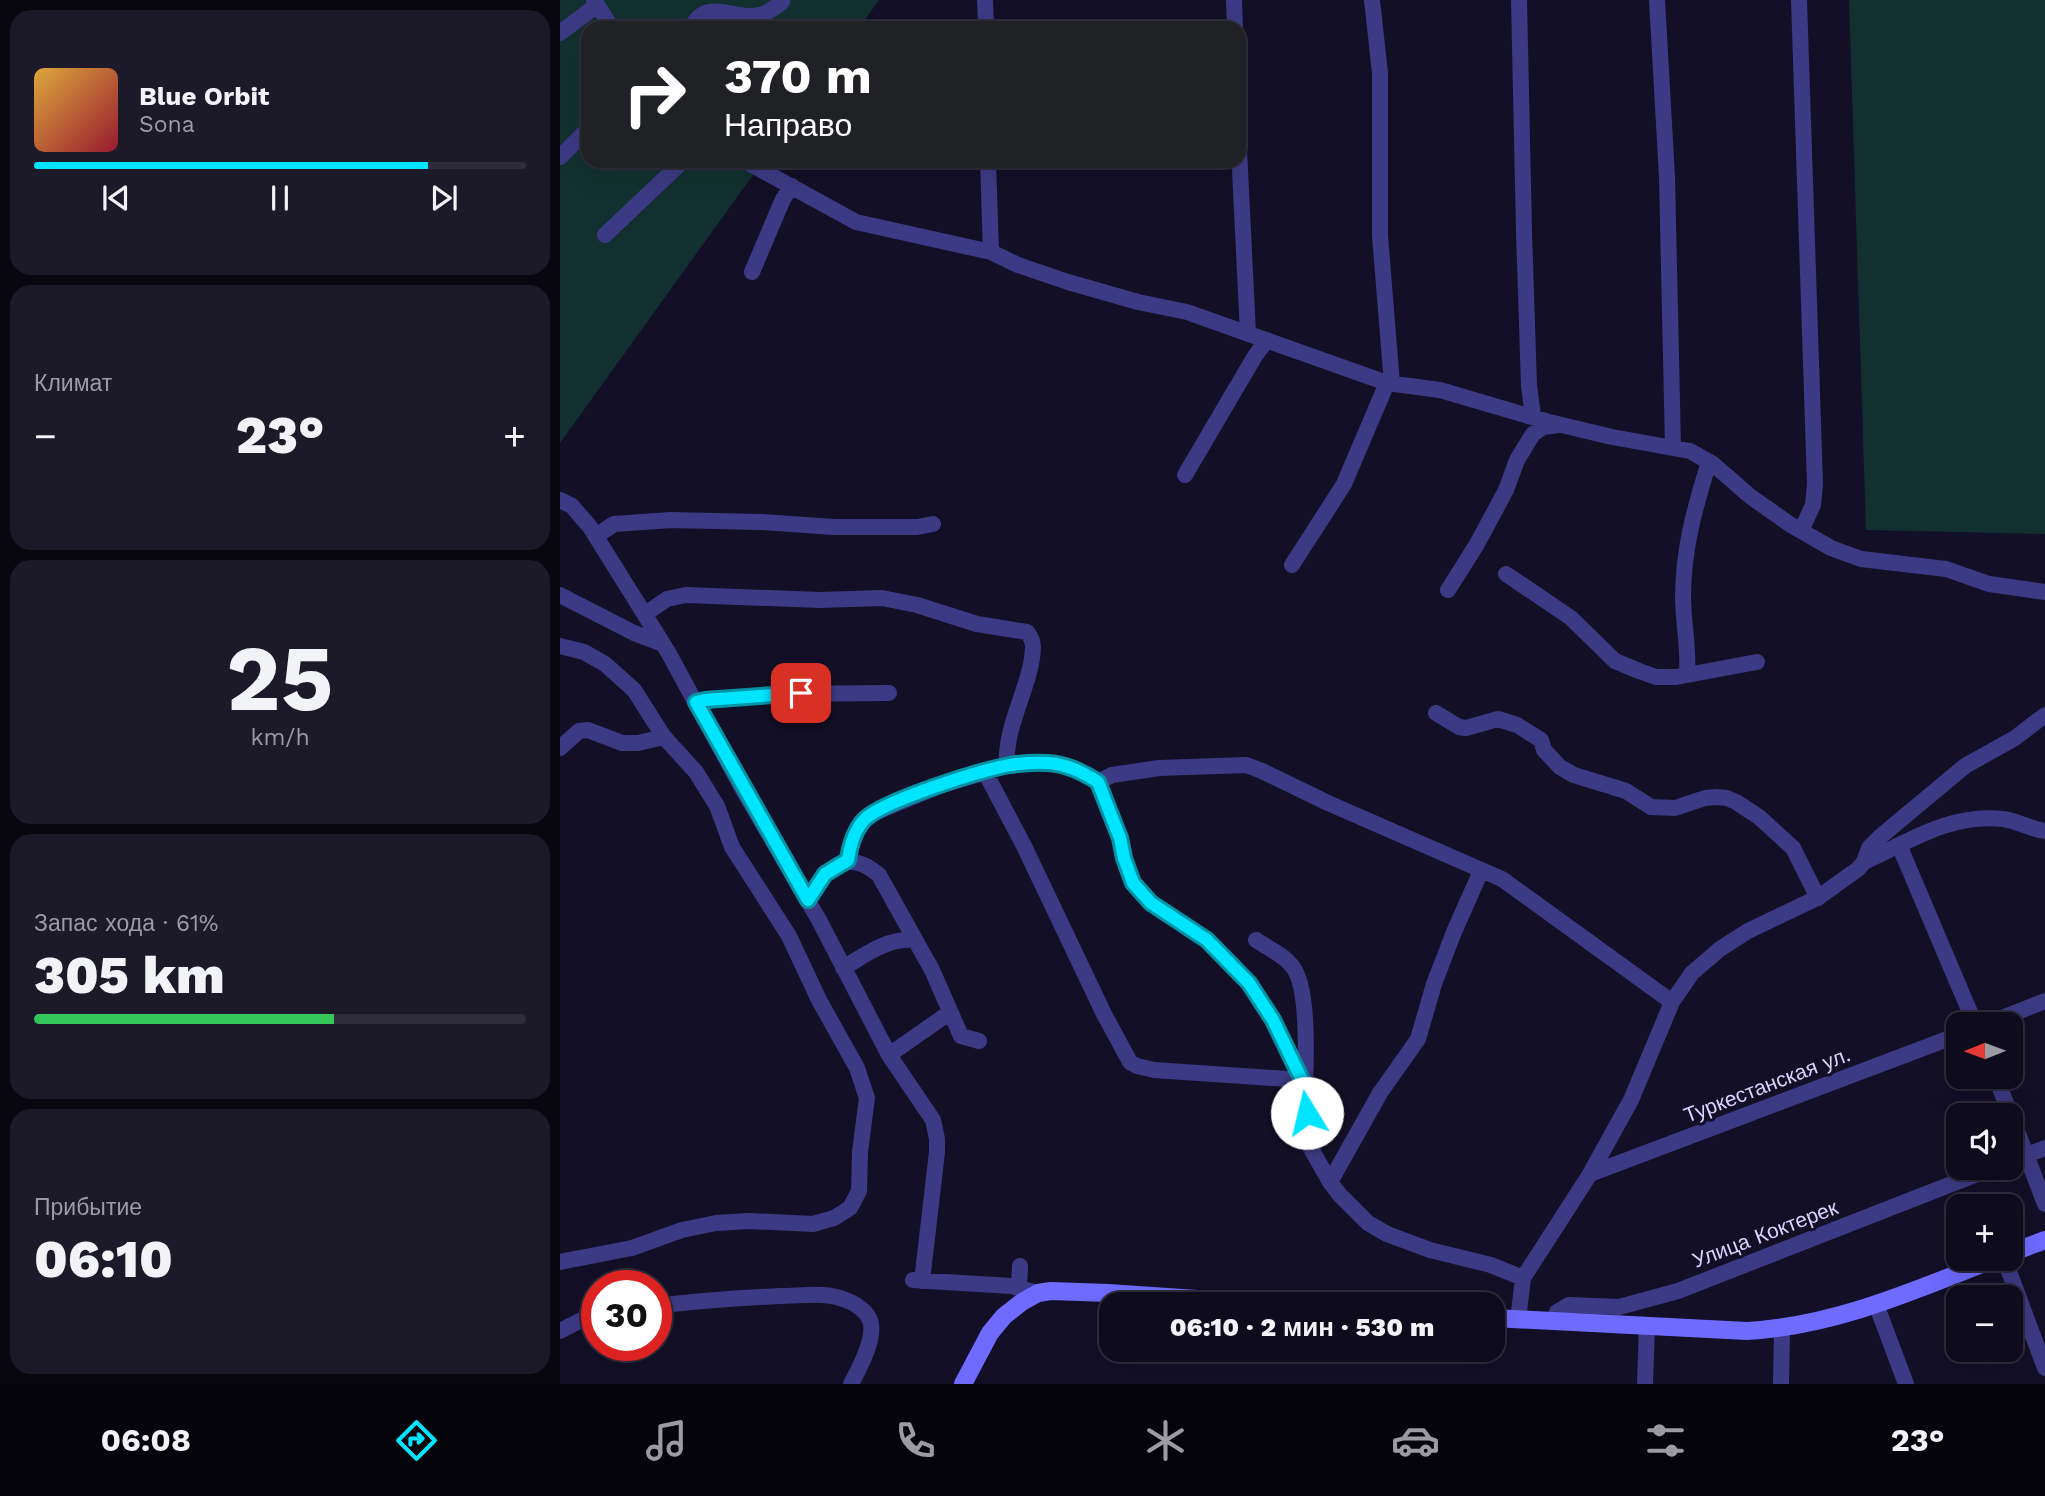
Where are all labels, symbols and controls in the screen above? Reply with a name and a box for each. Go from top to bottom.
text: 370 m [724,47,872,105]
icon: right [609,49,700,140]
text: Blue Orbit [139,81,269,111]
text: Направо [724,106,852,144]
text: Sona [139,111,195,138]
icon: previous [97,179,135,217]
icon: pause [261,179,299,217]
icon: next [425,179,463,217]
text: Климат [34,370,112,397]
text: 23° [236,405,324,466]
text: − [34,414,57,458]
text: + [503,414,526,458]
text: 25 [226,625,334,732]
pin [771,663,831,723]
icon: arrive [782,674,820,712]
text: km/h [250,724,310,751]
text: Запас хода · 61% [34,910,219,937]
text: 305 km [34,945,225,1006]
north arrow [1946,1012,2023,1088]
map controls [1946,1012,2023,1362]
street label: Туркестанская ул. [1680,1041,1853,1128]
position arrow [1270,1076,1344,1150]
button: sound [1946,1103,2023,1180]
text: Прибытие [34,1194,142,1221]
street label: Улица Коктерек [1689,1194,1842,1273]
button: + [1946,1194,2023,1271]
text: 06:10 [34,1229,173,1290]
speed limit sign: 30 [581,1270,672,1361]
button: − [1946,1285,2023,1362]
text: 06:10 · 2 мин · 530 m [1170,1312,1434,1342]
icon: directions [392,1416,441,1465]
icon: music [642,1416,691,1465]
icon: phone [891,1416,940,1465]
icon: climate [1141,1416,1190,1465]
icon: car [1391,1416,1440,1465]
icon: filters [1641,1416,1690,1465]
text: 06:08 [100,1421,191,1459]
text: 23° [1891,1421,1945,1459]

